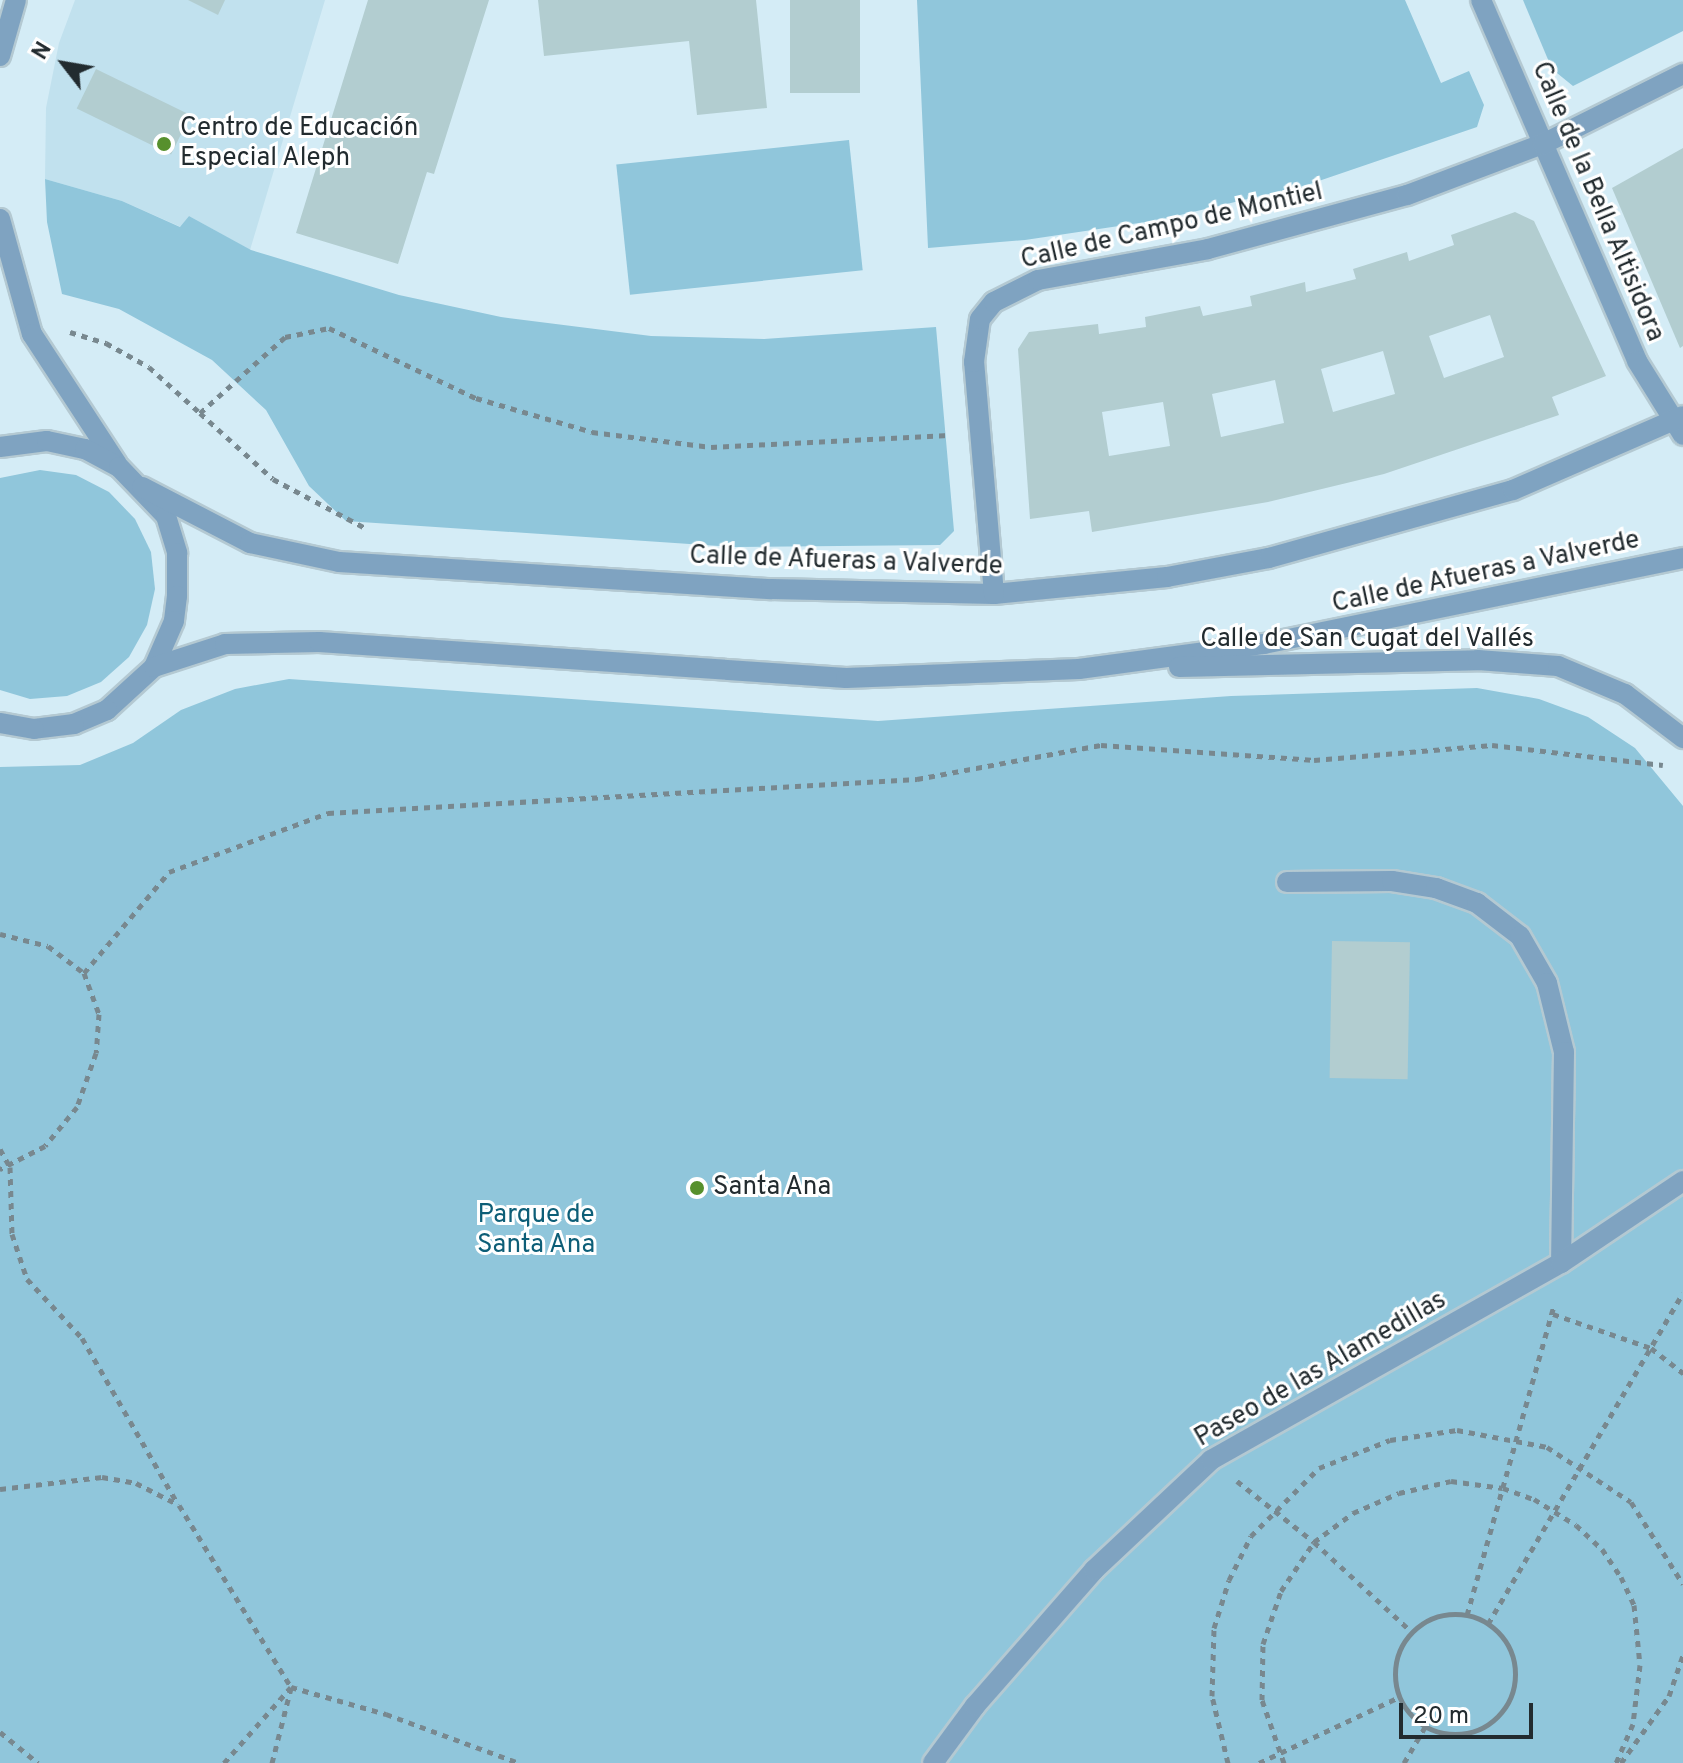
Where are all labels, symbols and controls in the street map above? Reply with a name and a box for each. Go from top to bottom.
north arrow [24,24,104,104]
text: N [27,38,59,65]
street label: Calle de la Bella Altisidora [1524,57,1670,347]
place label: Centro de Educación Especial Aleph [180,113,418,174]
marker: Centro de Educación Especial Aleph [155,135,173,153]
street label: Calle de Campo de Montiel [1018,177,1326,277]
street label: Calle de Afueras a Valverde [1328,525,1644,621]
street label: Calle de Afueras a Valverde [688,541,1004,583]
street label: Calle de San Cugat del Vallés [1200,624,1534,656]
place label: Santa Ana [713,1172,832,1204]
marker: Santa Ana [688,1179,706,1197]
park label: Parque de Santa Ana [476,1200,596,1262]
street label: Paseo de las Alamedillas [1189,1285,1453,1455]
scale bar [1403,1687,1537,1737]
text: 20 m [1413,1702,1469,1732]

